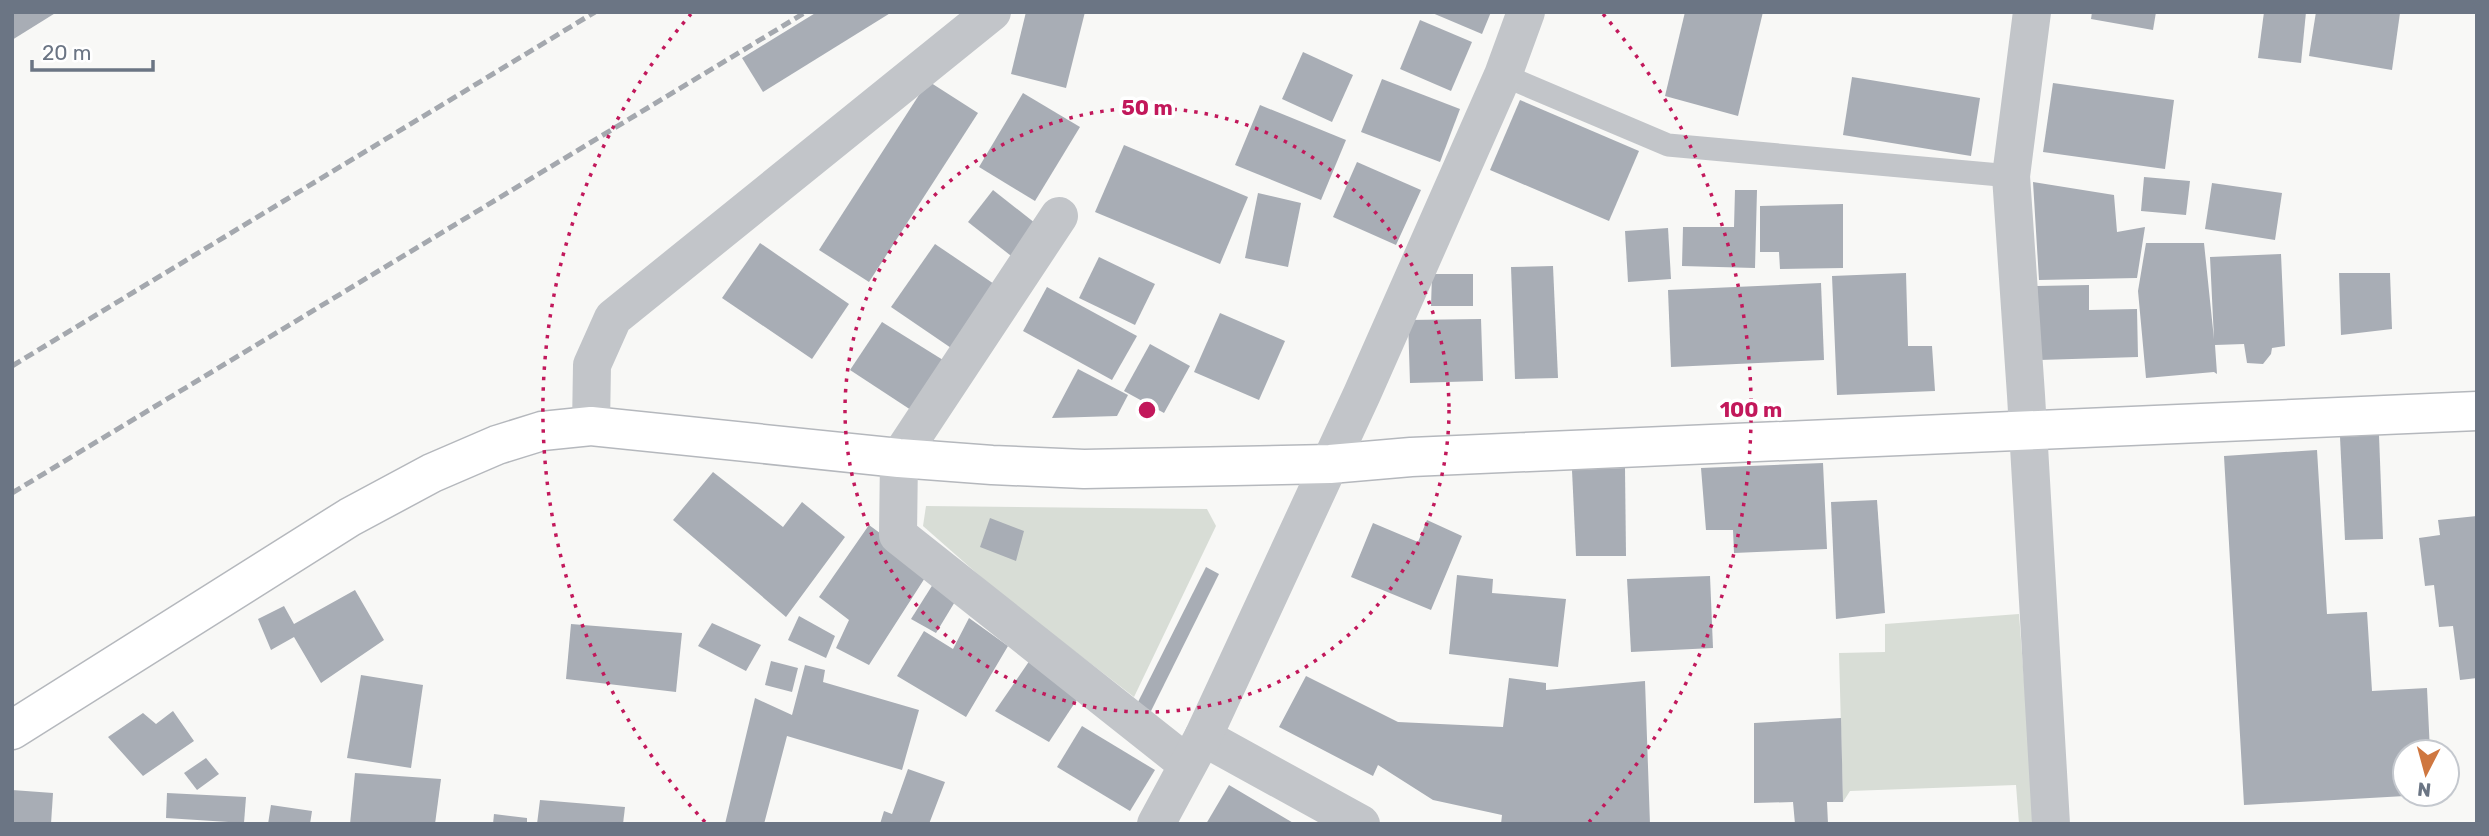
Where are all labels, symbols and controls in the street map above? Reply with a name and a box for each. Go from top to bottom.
scale bar [32,28,152,72]
text: 20 m [42,40,91,65]
text: 50 m [1121,95,1173,120]
text: 100 m [1720,397,1782,422]
centre of rings [1135,398,1159,422]
north arrow [2391,738,2461,808]
text: N [2416,777,2432,802]

